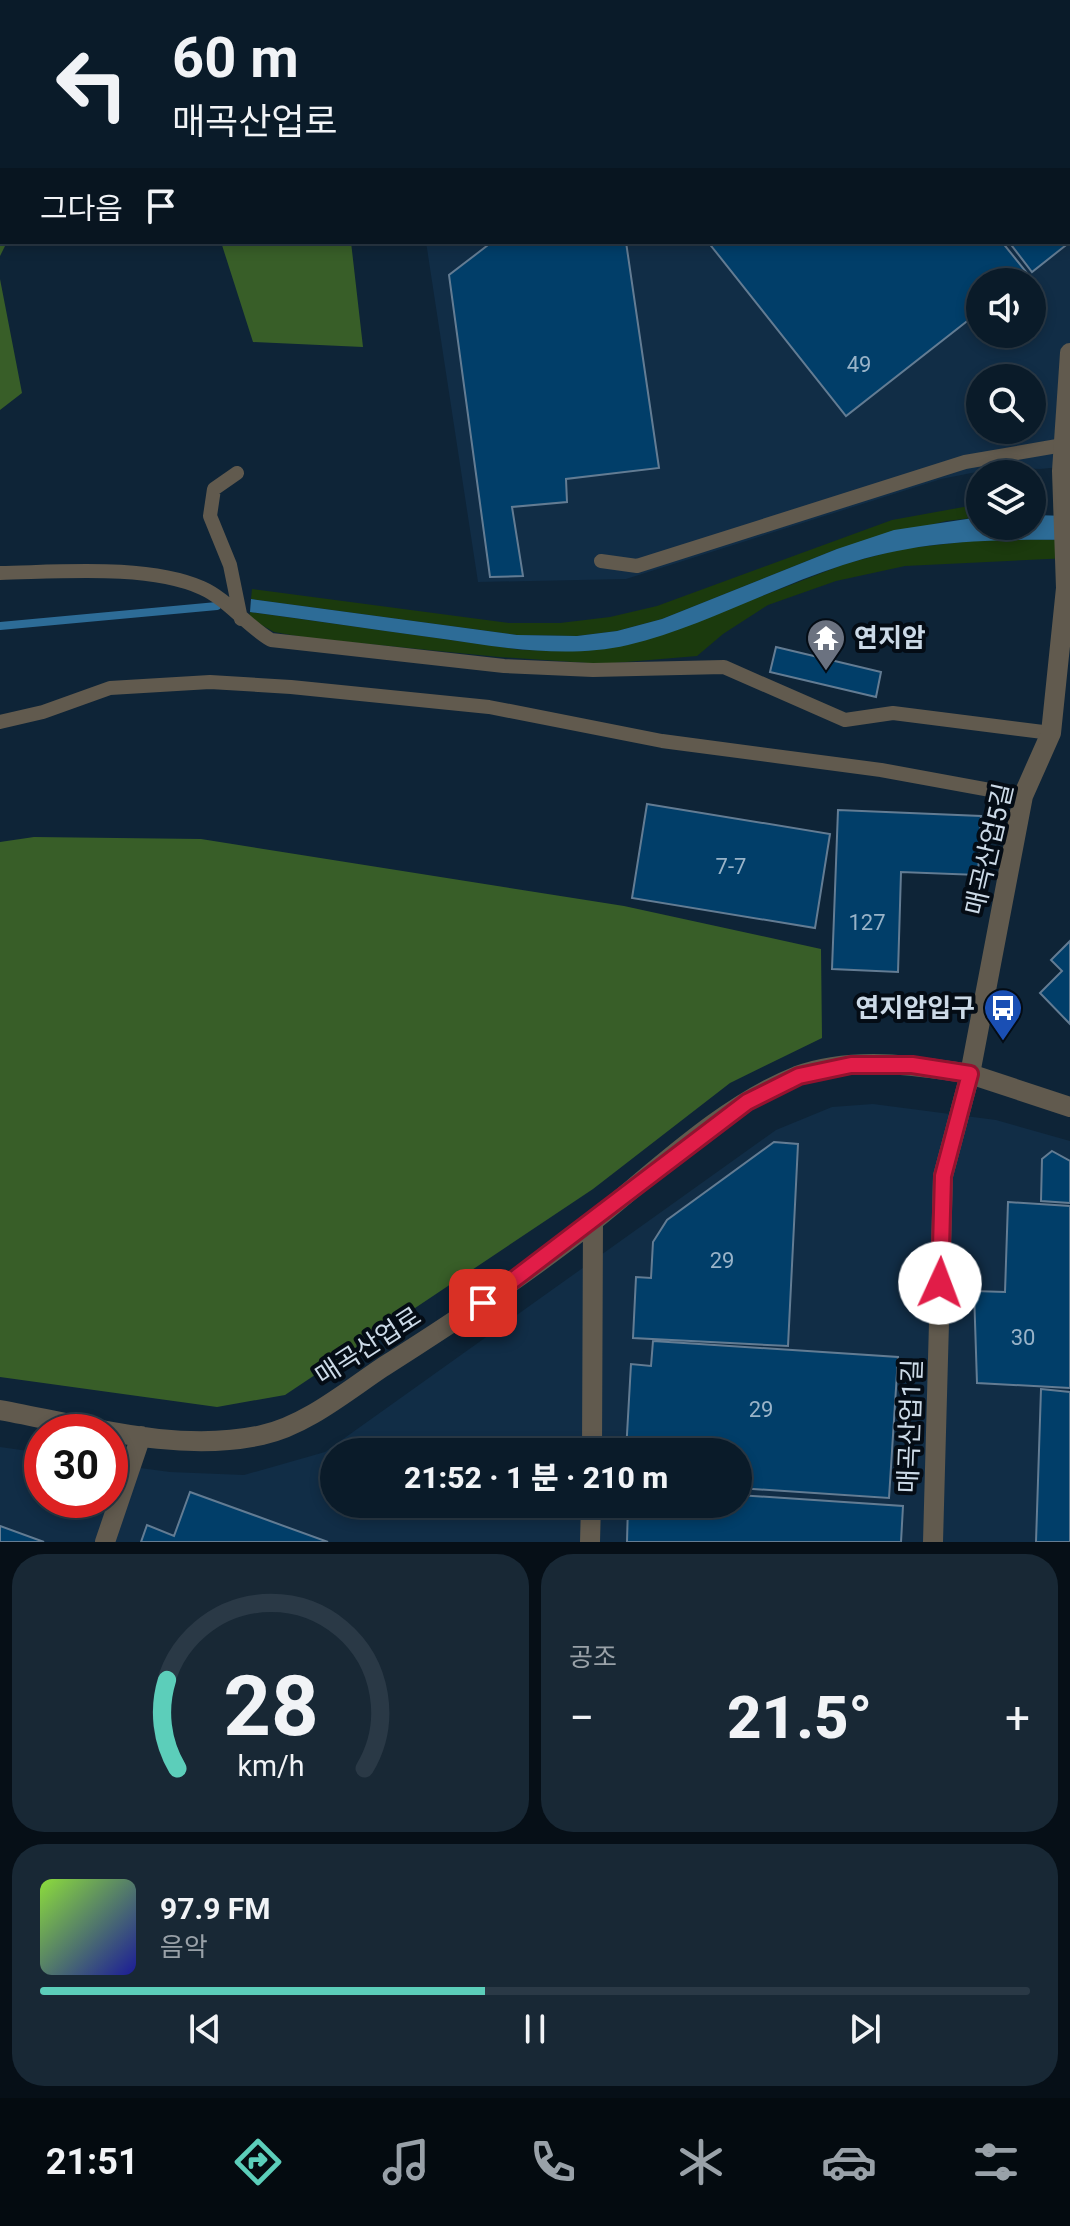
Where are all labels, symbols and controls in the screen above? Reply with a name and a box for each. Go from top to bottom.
text: 60 m [172,25,299,91]
icon: left [40,32,144,136]
text: 매곡산업로 [172,101,338,143]
icon: arrive [139,184,183,228]
text: 그다음 [40,191,123,226]
map controls [966,268,1046,540]
button: sound [966,268,1046,348]
house number: 49 [847,352,871,377]
button: search [966,364,1046,444]
button: layers [966,460,1046,540]
temple icon: 연지암 [805,617,847,672]
place label: 연지암 [854,623,926,653]
street label: 매곡산업5길 [959,780,1019,918]
house number: 7-7 [716,854,746,879]
house number: 127 [848,910,886,935]
bus stop icon: 연지암입구 [982,987,1024,1042]
place label: 연지암입구 [855,993,975,1023]
position arrow [898,1241,982,1325]
house number: 29 [710,1248,734,1273]
pin [449,1269,517,1337]
icon: arrive [461,1281,505,1325]
street label: 매곡산업로 [310,1301,426,1391]
house number: 30 [1011,1325,1035,1350]
street label: 매곡산업1길 [893,1358,927,1494]
house number: 29 [749,1397,773,1422]
speed limit sign: 30 [24,1414,128,1518]
text: 21:52 · 1 분 · 210 m [404,1460,668,1495]
text: 공조 [569,1642,617,1672]
text: 28 [223,1658,318,1755]
text: 21.5° [727,1682,872,1753]
text: − [569,1692,594,1744]
text: + [1005,1692,1030,1744]
text: km/h [237,1749,304,1783]
text: 97.9 FM [160,1891,271,1926]
text: 음악 [160,1932,208,1962]
icon: previous [183,2007,227,2051]
icon: pause [513,2007,557,2051]
icon: next [843,2007,887,2051]
icon: directions [230,2134,286,2190]
icon: music [378,2134,434,2190]
icon: phone [525,2134,581,2190]
icon: climate [673,2134,729,2190]
icon: car [821,2134,877,2190]
icon: filters [968,2134,1024,2190]
text: 21:51 [46,2141,139,2183]

